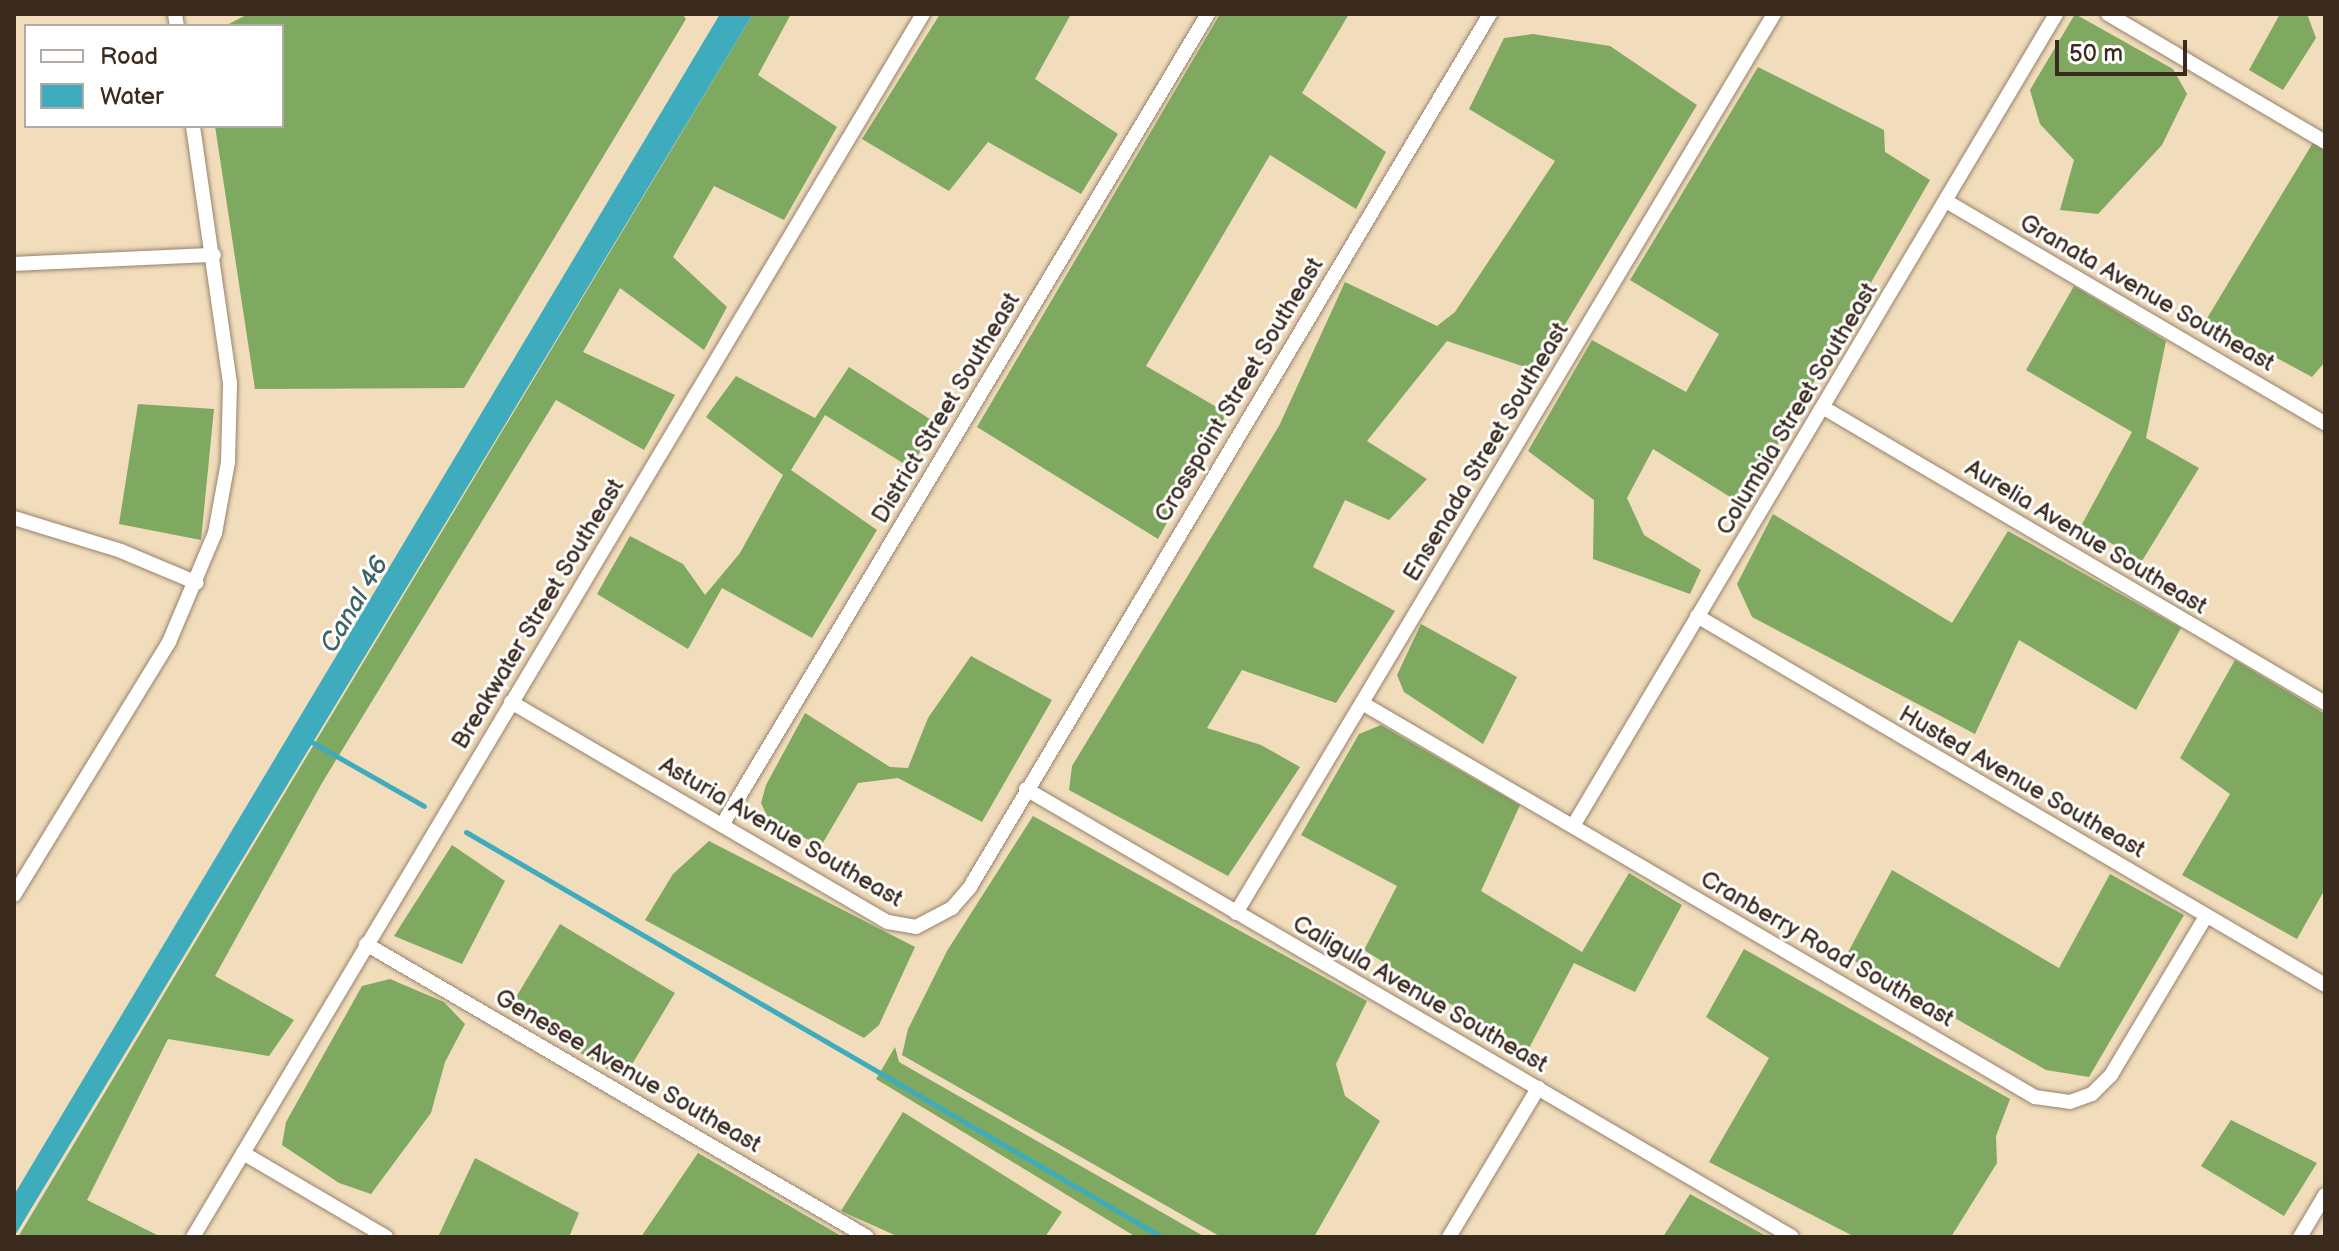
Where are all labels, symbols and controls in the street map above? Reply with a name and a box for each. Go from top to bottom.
legend [24,24,284,128]
scale bar [2059,24,2191,74]
text: 50 m [2069,39,2123,68]
text: Road [100,42,158,71]
text: Water [100,82,164,111]
street label: Granata Avenue Southeast [2014,208,2280,378]
street label: Crosspoint Street Southeast [1148,252,1330,528]
street label: Columbia Street Southeast [1710,277,1884,541]
street label: District Street Southeast [866,287,1026,529]
street label: Ensenada Street Southeast [1397,317,1575,587]
street label: Aurelia Avenue Southeast [1960,453,2212,621]
street label: Breakwater Street Southeast [446,473,630,755]
water label: Canal 46 [314,551,396,659]
street label: Husted Avenue Southeast [1894,700,2150,864]
street label: Asturia Avenue Southeast [654,750,908,914]
street label: Cranberry Road Southeast [1694,864,1960,1034]
street label: Caligula Avenue Southeast [1287,909,1553,1079]
street label: Genesee Avenue Southeast [490,983,766,1159]

